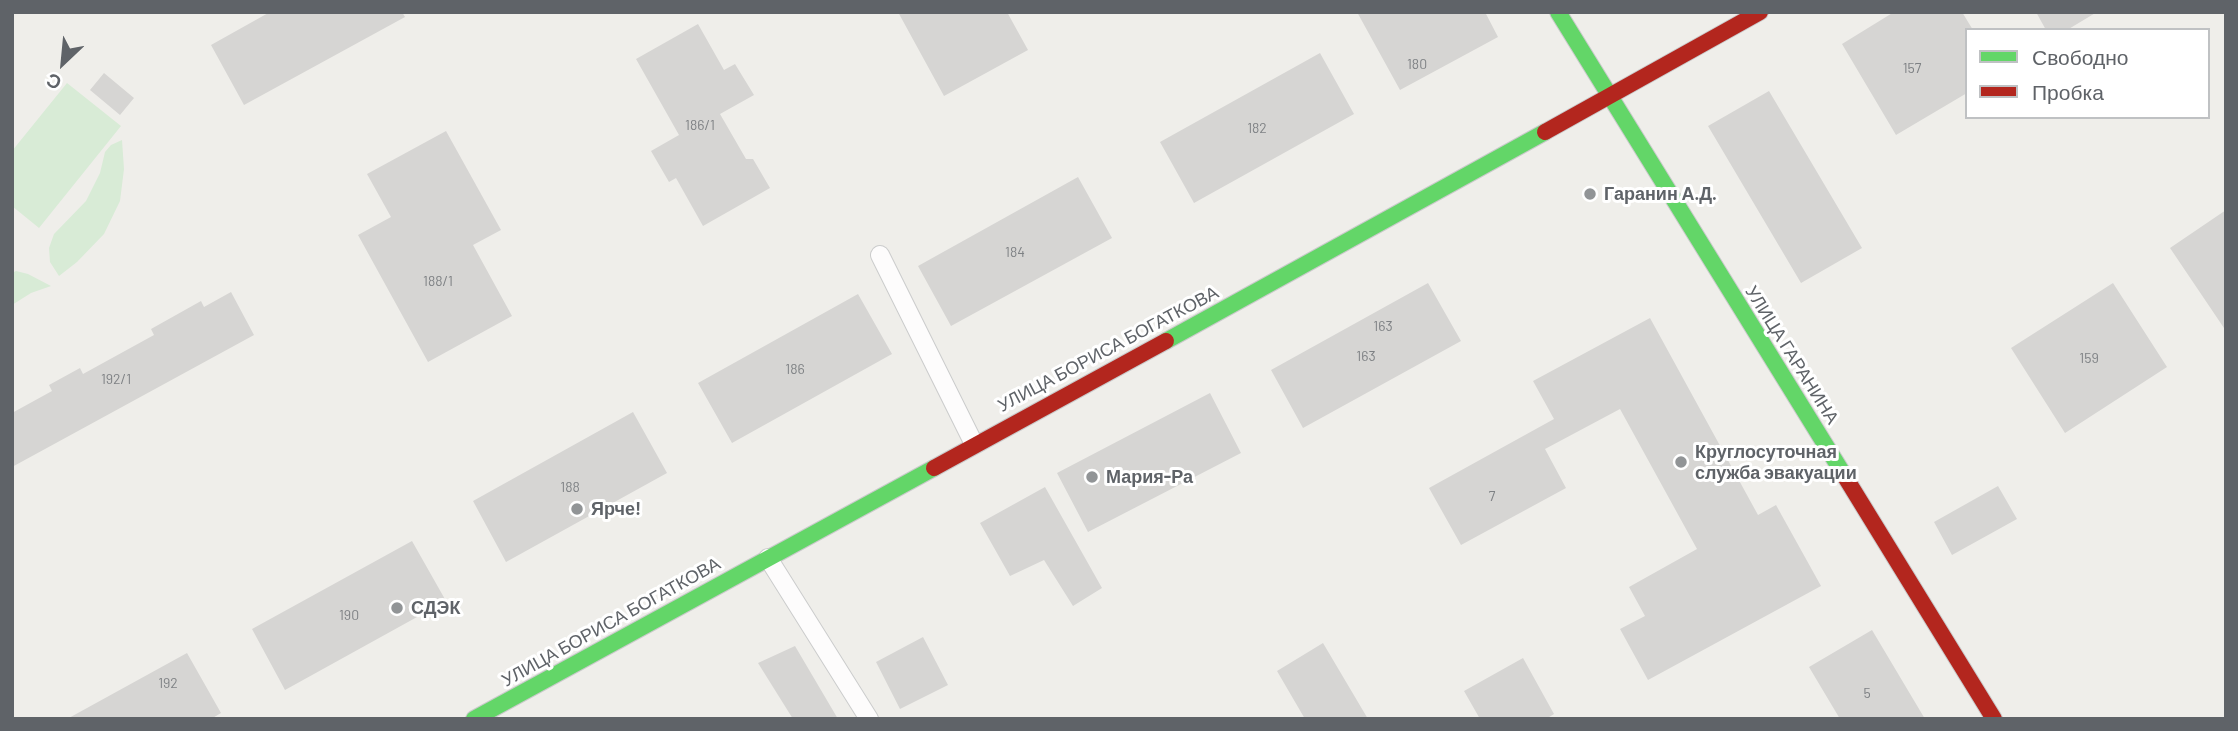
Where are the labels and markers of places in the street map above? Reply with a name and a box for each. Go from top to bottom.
place label: Гаранин А.Д. [1604,183,1717,205]
marker: Гаранин А.Д. [1582,186,1598,202]
place label: Круглосуточная служба эвакуации [1695,441,1857,484]
marker: Круглосуточная служба эвакуации [1673,454,1689,470]
place label: Мария-Ра [1106,466,1193,488]
marker: Мария-Ра [1084,469,1100,485]
place label: Ярче! [591,498,641,520]
marker: Ярче! [569,501,585,517]
place label: СДЭК [411,597,460,619]
marker: СДЭК [389,600,405,616]

